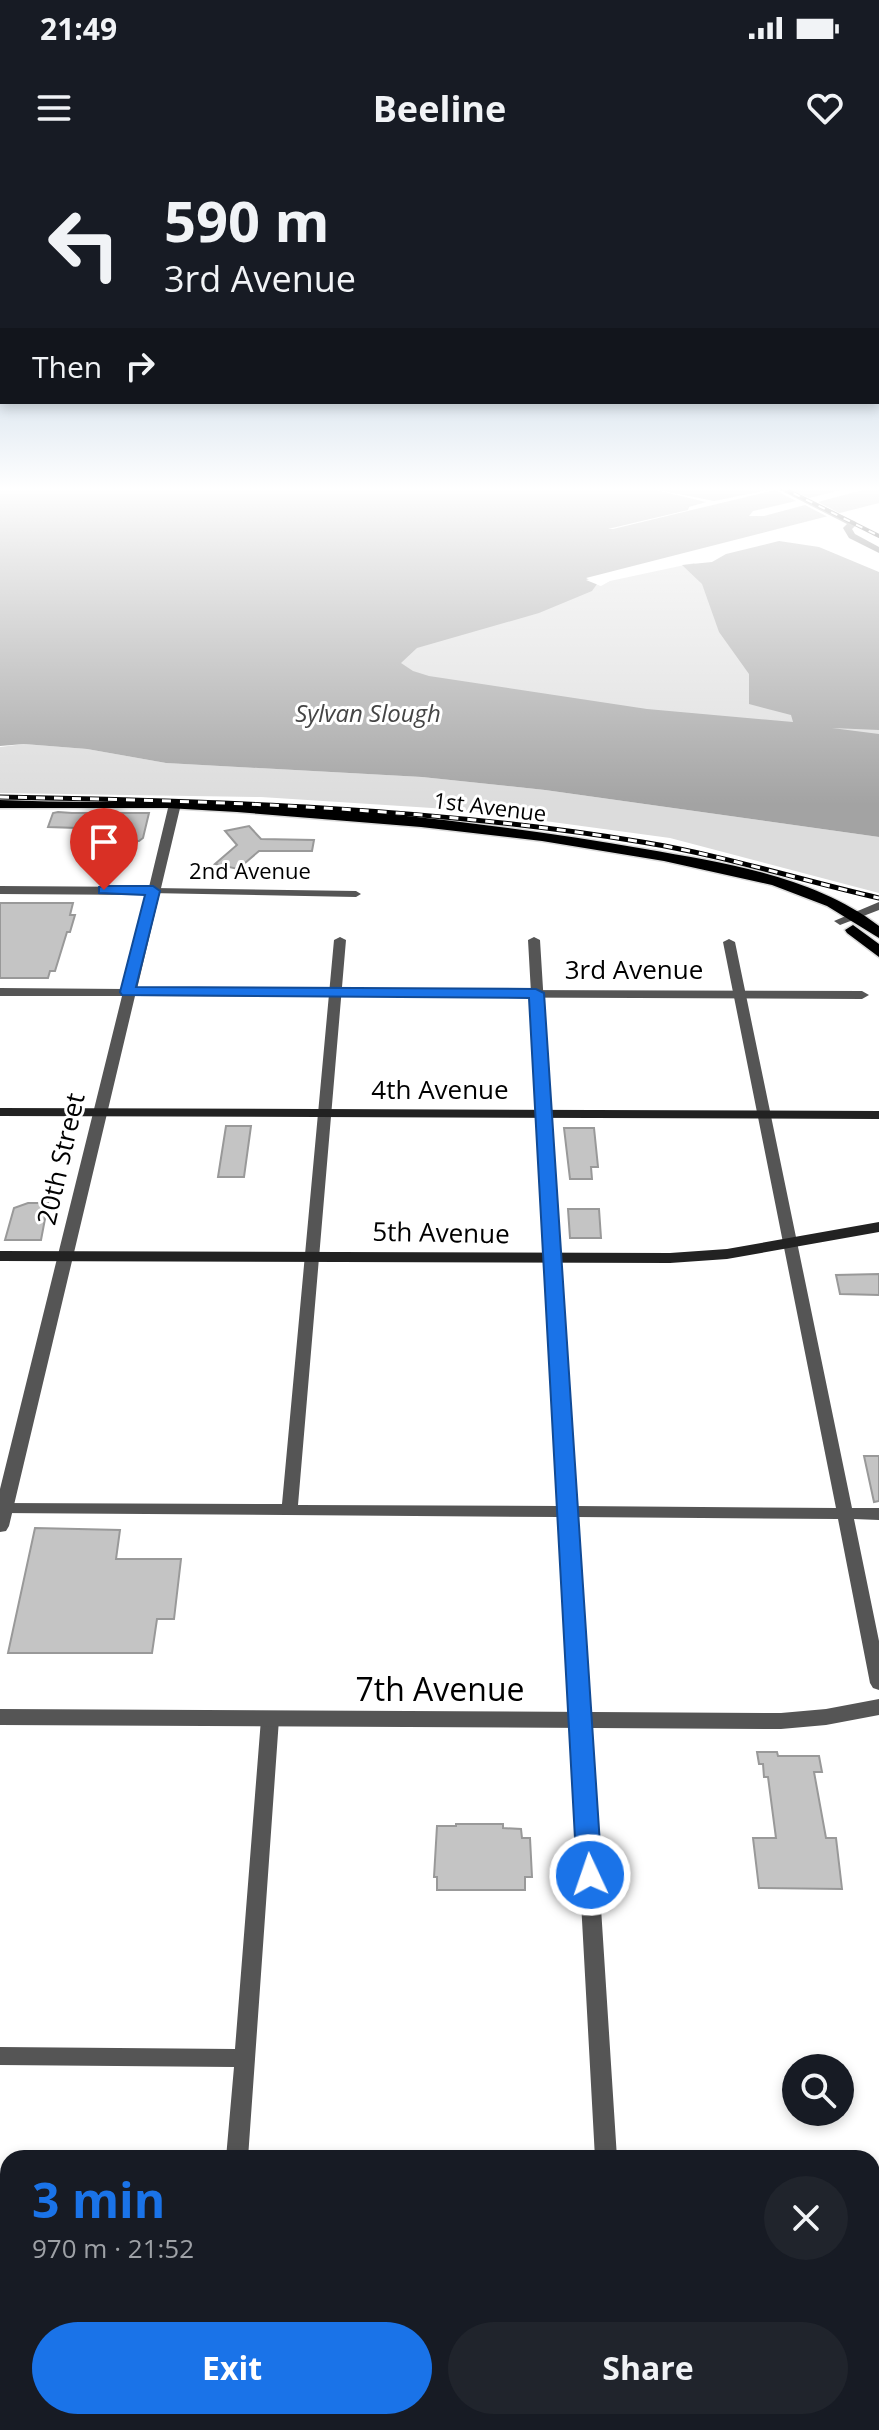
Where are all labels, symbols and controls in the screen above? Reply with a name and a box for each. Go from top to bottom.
text: 21:49 [40,8,117,49]
text: Beeline [373,84,506,133]
icon: menu [32,86,76,130]
icon: heart [803,86,847,130]
text: 590 m [164,182,330,258]
icon: left [32,192,136,296]
text: 3rd Avenue [164,254,356,303]
icon: right [118,344,162,388]
text: Then [32,346,102,387]
water label: Sylvan Slough [295,696,441,729]
street label: 1st Avenue [432,784,548,828]
pin [70,808,138,890]
icon: arrive [82,820,126,864]
street label: 2nd Avenue [189,855,311,885]
street label: 3rd Avenue [565,951,703,987]
street label: 4th Avenue [371,1071,509,1107]
street label: 20th Street [27,1089,93,1228]
street label: 5th Avenue [372,1213,510,1251]
street label: 7th Avenue [355,1667,525,1710]
position arrow [548,1833,632,1917]
map controls [782,2054,854,2126]
button: search [782,2054,854,2126]
text: 3 min [32,2167,165,2232]
button: close [764,2176,848,2260]
text: 970 m · 21:52 [32,2230,194,2266]
button: Exit [32,2322,432,2414]
button: Share [448,2322,848,2414]

